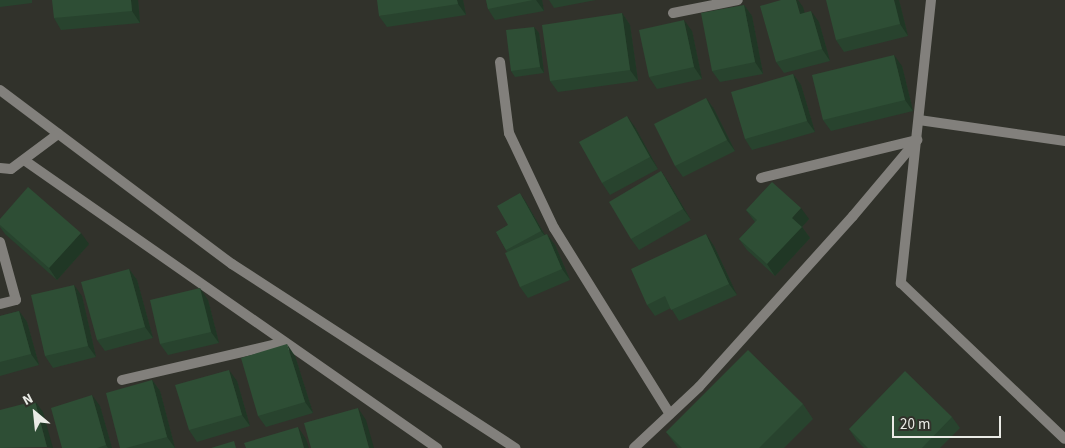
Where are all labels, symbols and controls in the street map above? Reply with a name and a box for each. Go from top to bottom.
north arrow [10,388,60,438]
text: N [19,389,37,411]
scale bar [895,406,1004,438]
text: 20 m [900,414,930,435]

